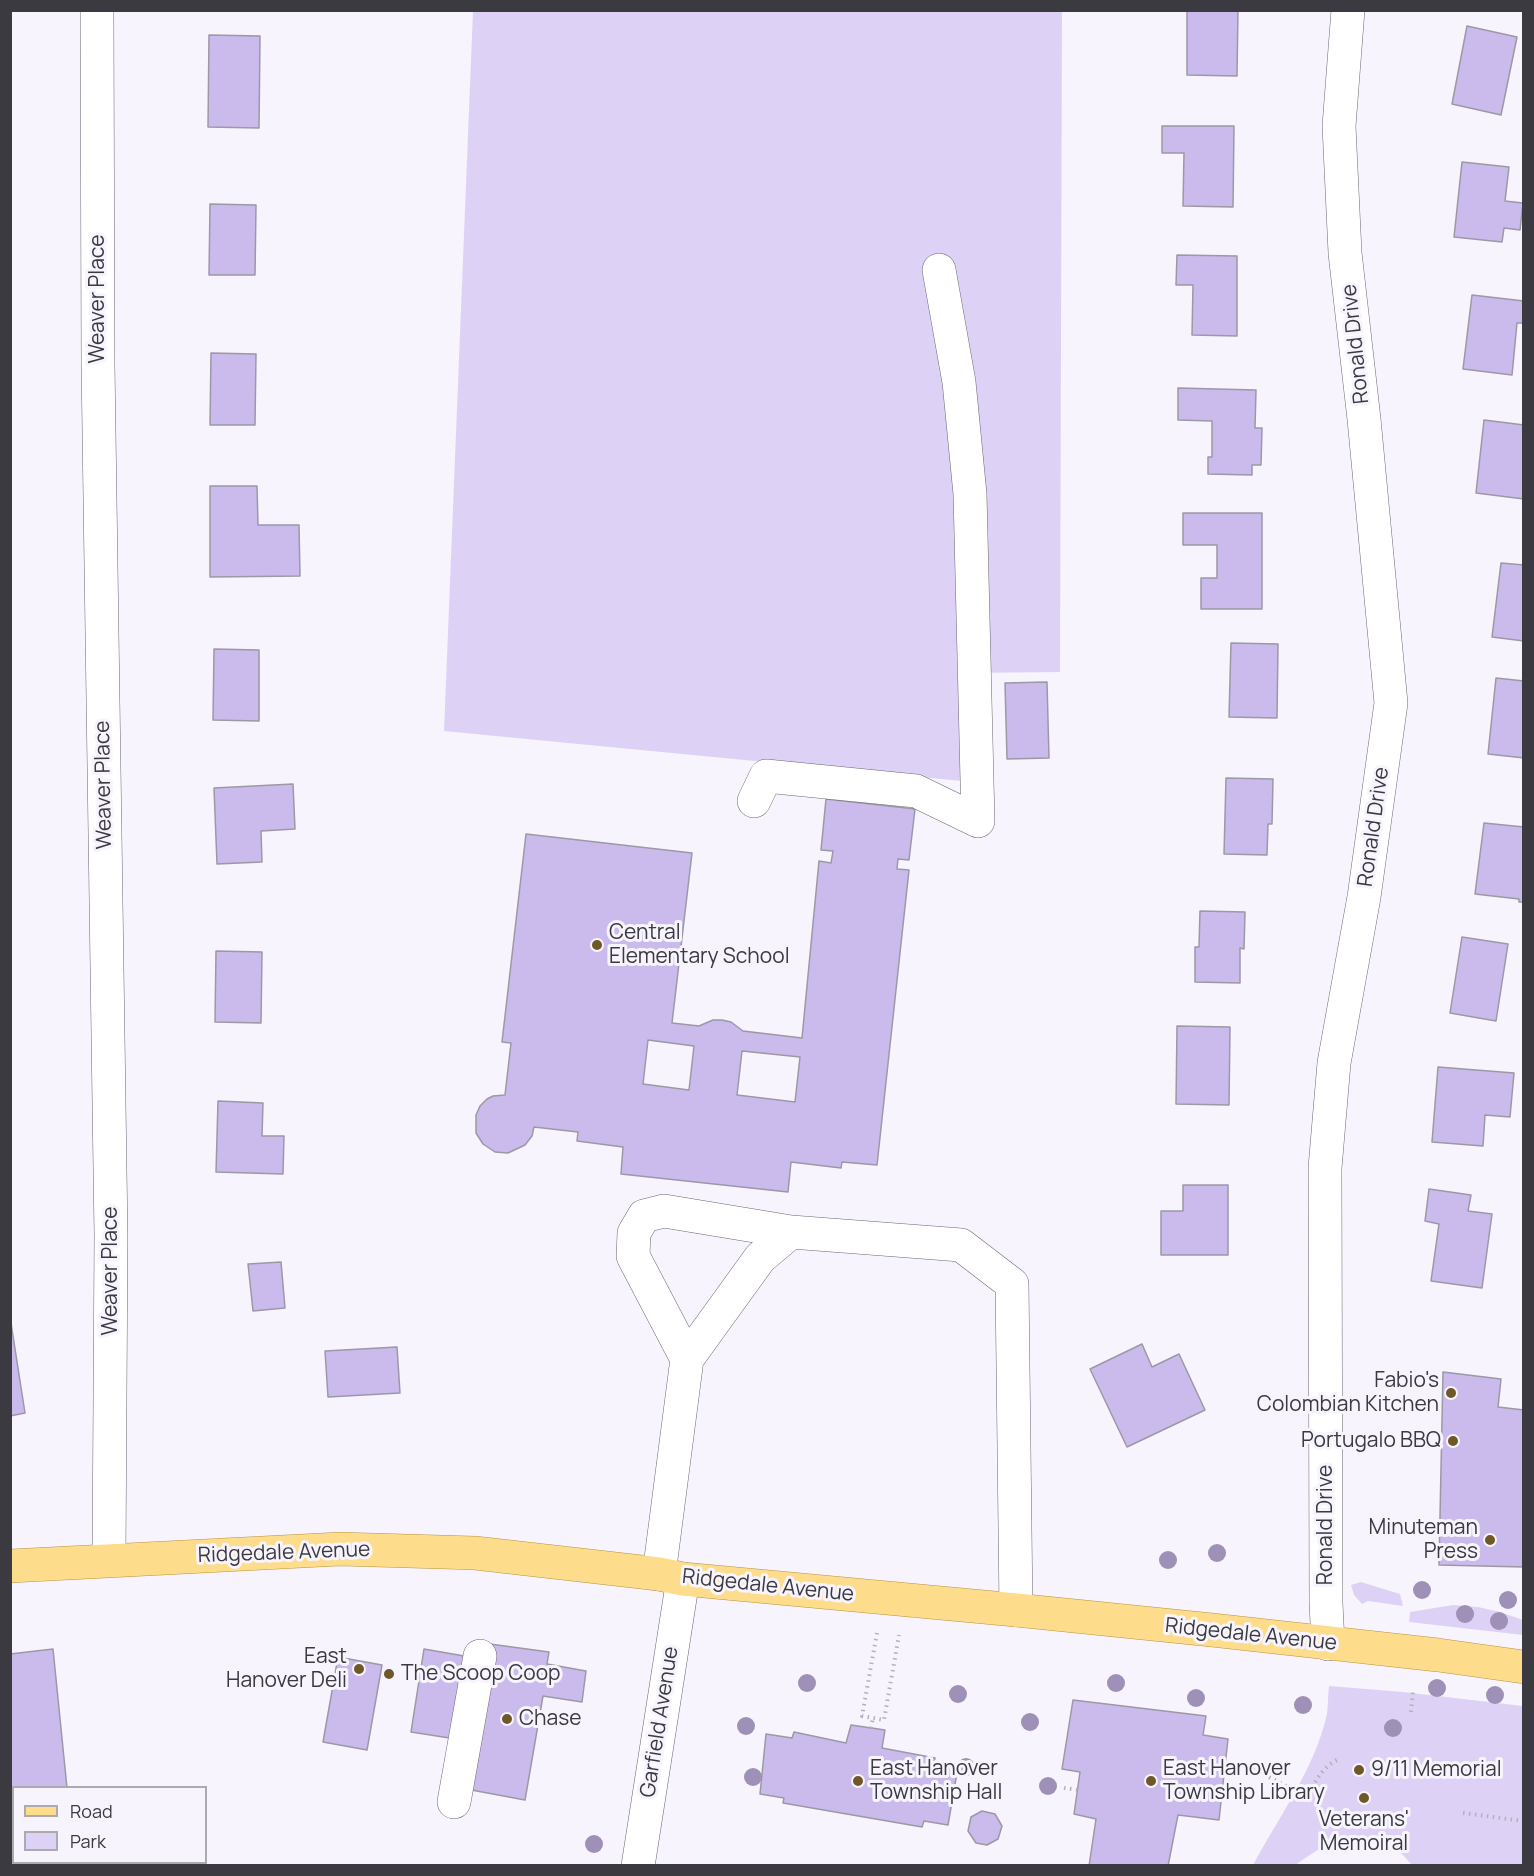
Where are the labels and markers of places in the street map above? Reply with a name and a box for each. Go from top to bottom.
place label: Central Elementary School [609,920,790,970]
marker: Central Elementary School [590,938,604,952]
place label: Fabio's Colombian Kitchen [1257,1368,1439,1418]
marker: Fabio's Colombian Kitchen [1444,1386,1458,1400]
place label: Portugalo BBQ [1301,1428,1441,1454]
marker: Portugalo BBQ [1446,1434,1460,1448]
place label: Minuteman Press [1369,1515,1478,1565]
marker: Minuteman Press [1483,1533,1497,1547]
place label: East Hanover Deli [226,1644,347,1694]
place label: The Scoop Coop [401,1661,561,1687]
marker: East Hanover Deli [352,1662,366,1676]
marker: The Scoop Coop [382,1667,396,1681]
place label: Chase [519,1706,581,1732]
marker: Chase [500,1712,514,1726]
place label: East Hanover Township Hall [870,1756,1002,1806]
place label: East Hanover Township Library [1163,1756,1325,1806]
place label: 9/11 Memorial [1371,1757,1502,1783]
marker: 9/11 Memorial [1352,1763,1366,1777]
marker: East Hanover Township Hall [851,1774,865,1788]
marker: East Hanover Township Library [1144,1774,1158,1788]
marker: Veterans' Memoiral [1357,1791,1371,1805]
place label: Veterans' Memoiral [1319,1807,1409,1857]

